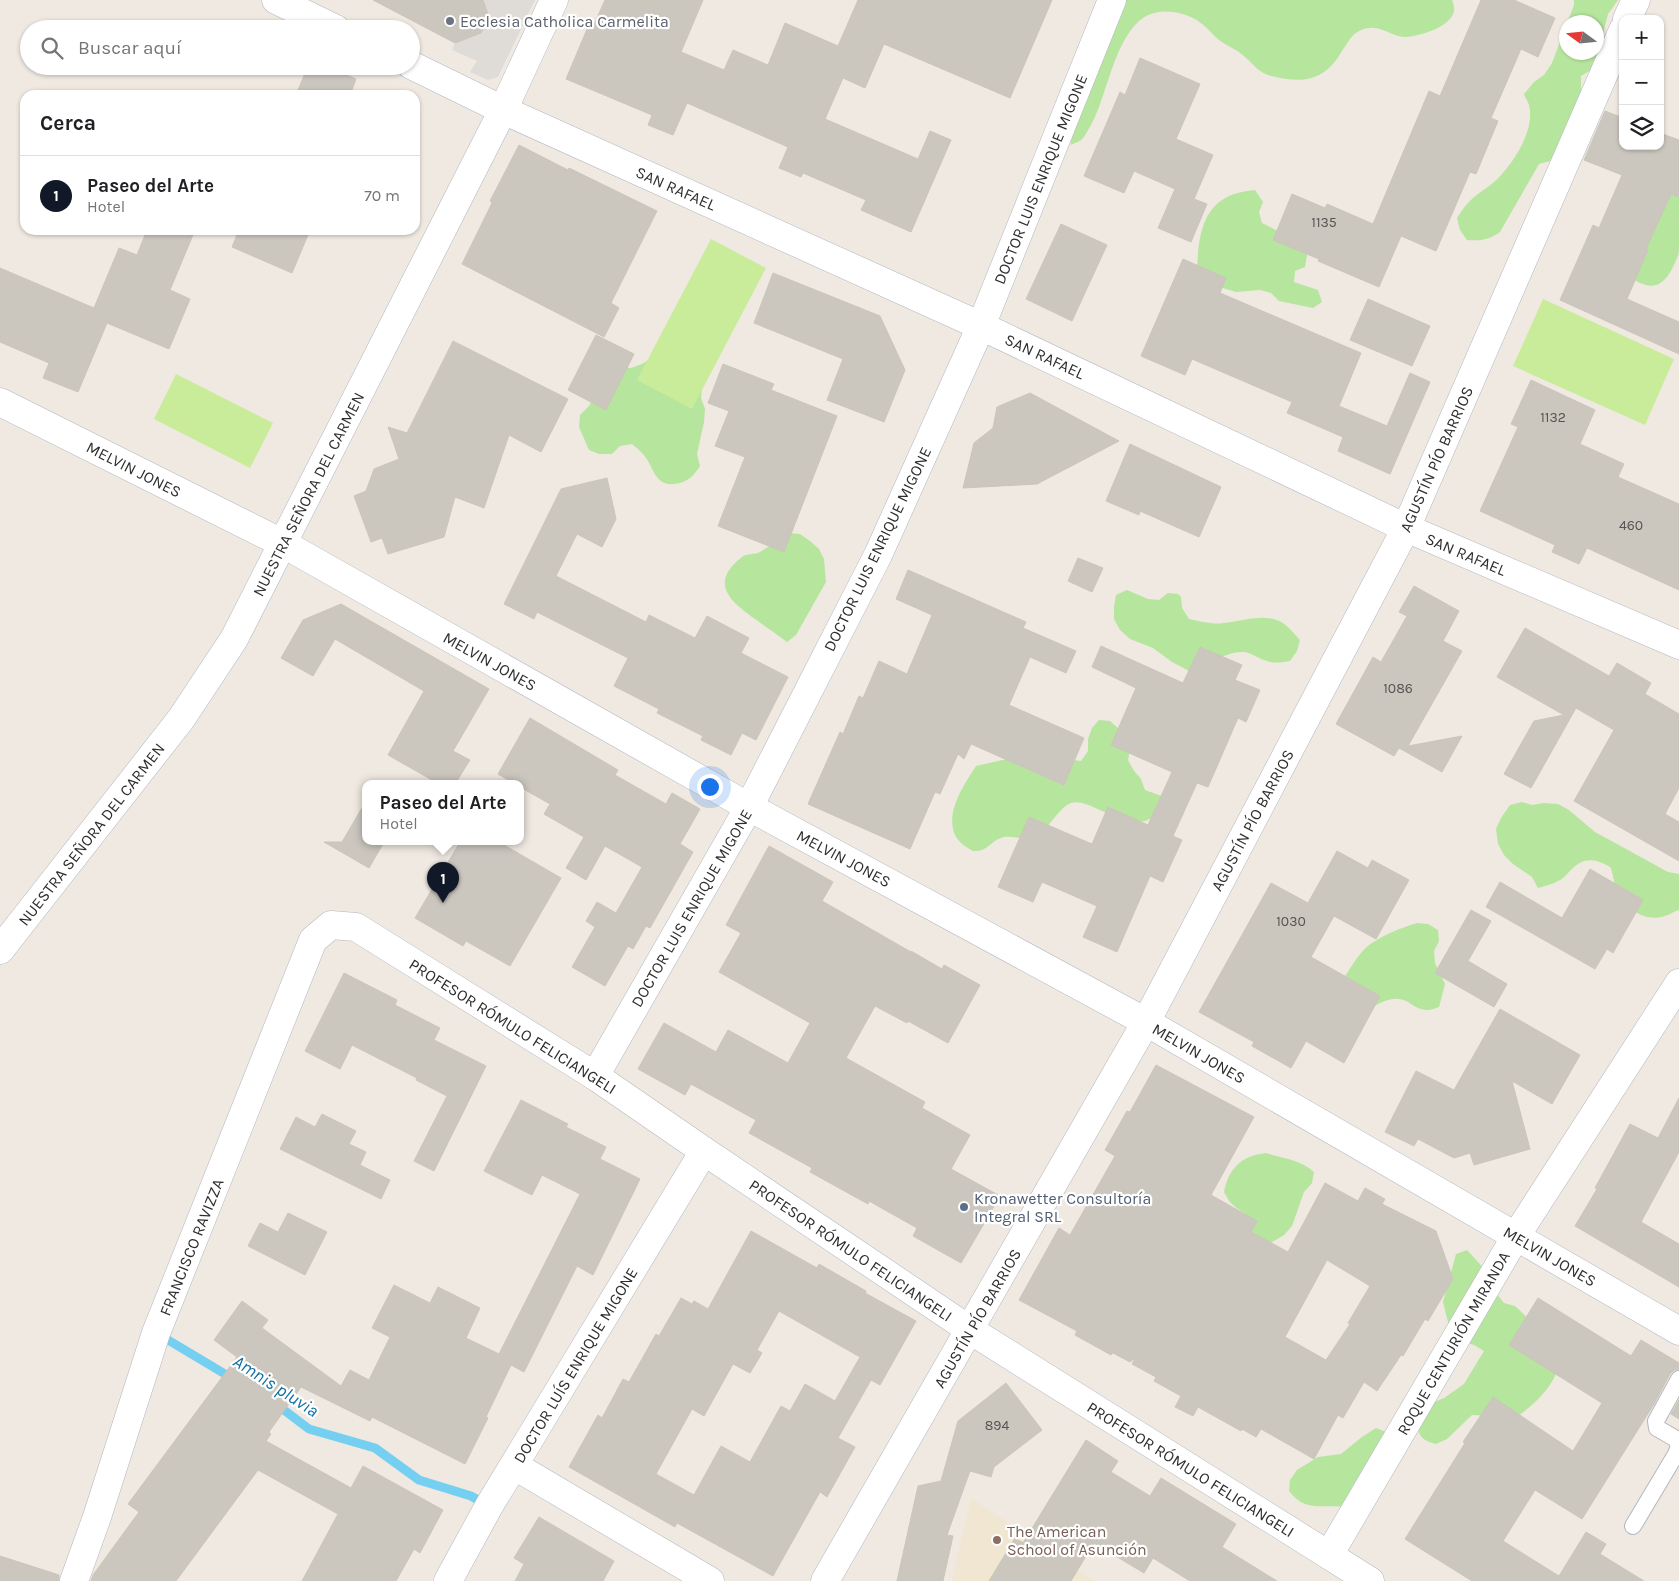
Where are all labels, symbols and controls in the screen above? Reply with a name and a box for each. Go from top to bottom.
place label: Ecclesia Catholica Carmelita [460,12,669,31]
marker: Ecclesia Catholica Carmelita [444,15,456,27]
north arrow [1559,15,1604,60]
map controls [1619,15,1664,150]
button: + [1619,15,1664,60]
search box [20,20,420,75]
icon: search [38,34,66,62]
text: Buscar aquí [78,37,182,59]
button: − [1619,60,1664,105]
street label: DOCTOR LUIS ENRIQUE MIGONE [990,71,1091,287]
button: layers [1619,105,1664,150]
text: Cerca [40,111,96,135]
street label: SAN RAFAEL [633,162,719,215]
text: Paseo del Arte [87,175,214,197]
text: 1 [53,186,59,205]
text: 70 m [364,186,400,205]
text: Hotel [87,197,125,216]
house number: 1135 [1311,214,1337,231]
street label: SAN RAFAEL [1002,330,1088,383]
street label: AGUSTÍN PÍO BARRIOS [1396,383,1477,535]
street label: NUESTRA SEÑORA DEL CARMEN [249,389,368,600]
house number: 1132 [1540,409,1566,426]
street label: MELVIN JONES [83,437,184,502]
street label: DOCTOR LUIS ENRIQUE MIGONE [820,444,935,654]
house number: 460 [1619,517,1643,534]
street label: SAN RAFAEL [1423,529,1509,580]
street label: MELVIN JONES [440,628,540,695]
house number: 1086 [1383,680,1413,697]
street label: NUESTRA SEÑORA DEL CARMEN [14,739,169,929]
street label: AGUSTÍN PÍO BARRIOS [1207,746,1298,894]
your location [697,774,723,800]
popup [362,780,524,845]
text: Paseo del Arte [379,792,507,814]
street label: DOCTOR LUIS ENRIQUE MIGONE [627,806,756,1010]
text: Hotel [379,814,418,833]
street label: MELVIN JONES [793,826,894,891]
pin: 1 [427,862,459,903]
house number: 1030 [1276,913,1306,930]
street label: PROFESOR RÓMULO FELICIANGELI [406,955,620,1098]
street label: MELVIN JONES [1149,1019,1249,1088]
street label: PROFESOR RÓMULO FELICIANGELI [746,1175,956,1326]
street label: FRANCISCO RAVIZZA [155,1176,228,1319]
place label: Kronawetter Consultoría Integral SRL [974,1189,1151,1226]
marker: Kronawetter Consultoría Integral SRL [958,1201,970,1213]
street label: MELVIN JONES [1500,1222,1600,1291]
street label: AGUSTÍN PÍO BARRIOS [930,1245,1025,1391]
street label: ROQUE CENTURIÓN MIRANDA [1393,1248,1514,1439]
street label: DOCTOR LUÍS ENRIQUE MIGONE [509,1264,642,1467]
water label: Amnis pluvia [229,1350,323,1422]
street label: PROFESOR RÓMULO FELICIANGELI [1084,1398,1298,1541]
house number: 894 [985,1417,1009,1434]
place label: The American School of Asunción [1007,1522,1147,1559]
marker: The American School of Asunción [991,1534,1003,1546]

